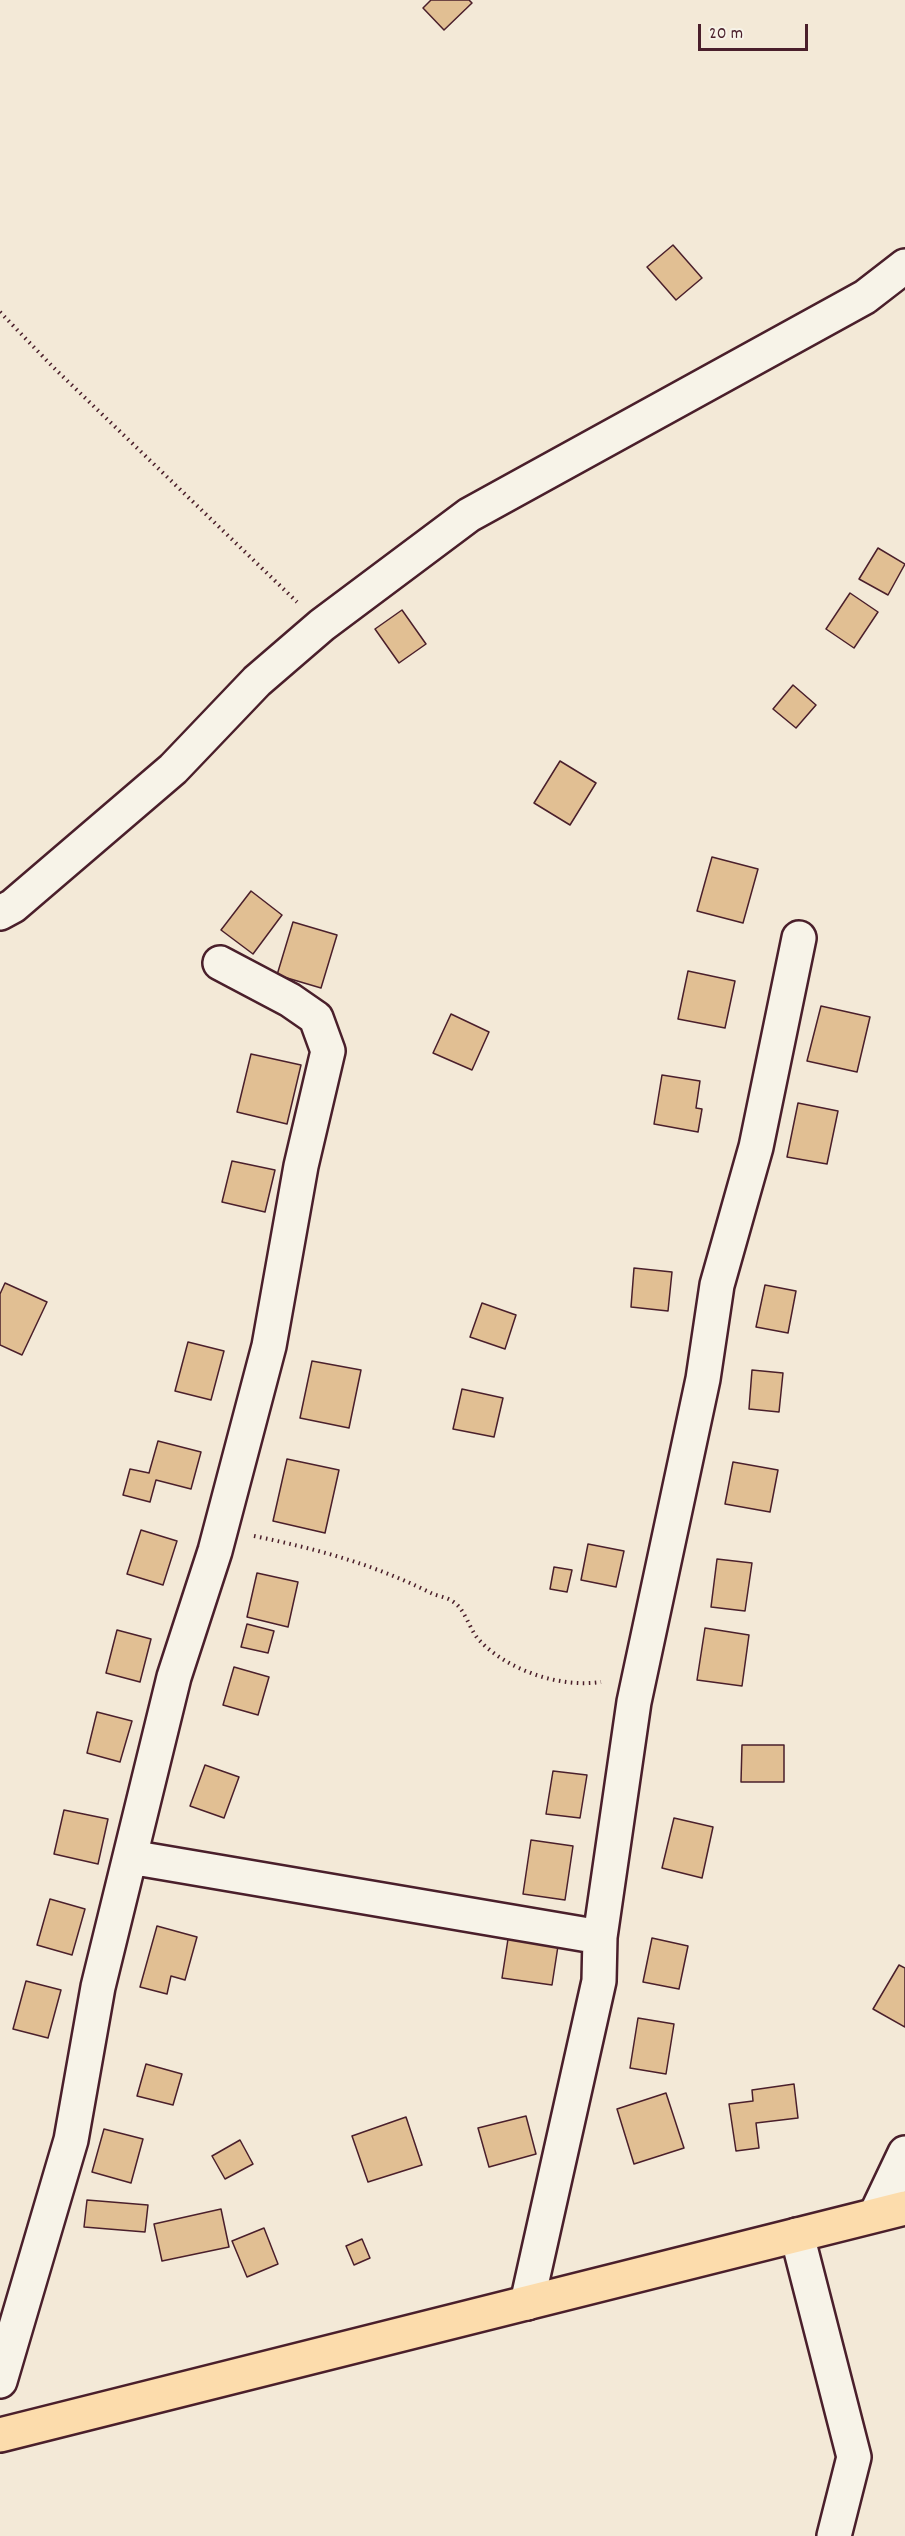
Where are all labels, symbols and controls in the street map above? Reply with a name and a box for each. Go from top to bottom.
scale bar [701,12,810,50]
text: 20 m [709,22,743,47]

